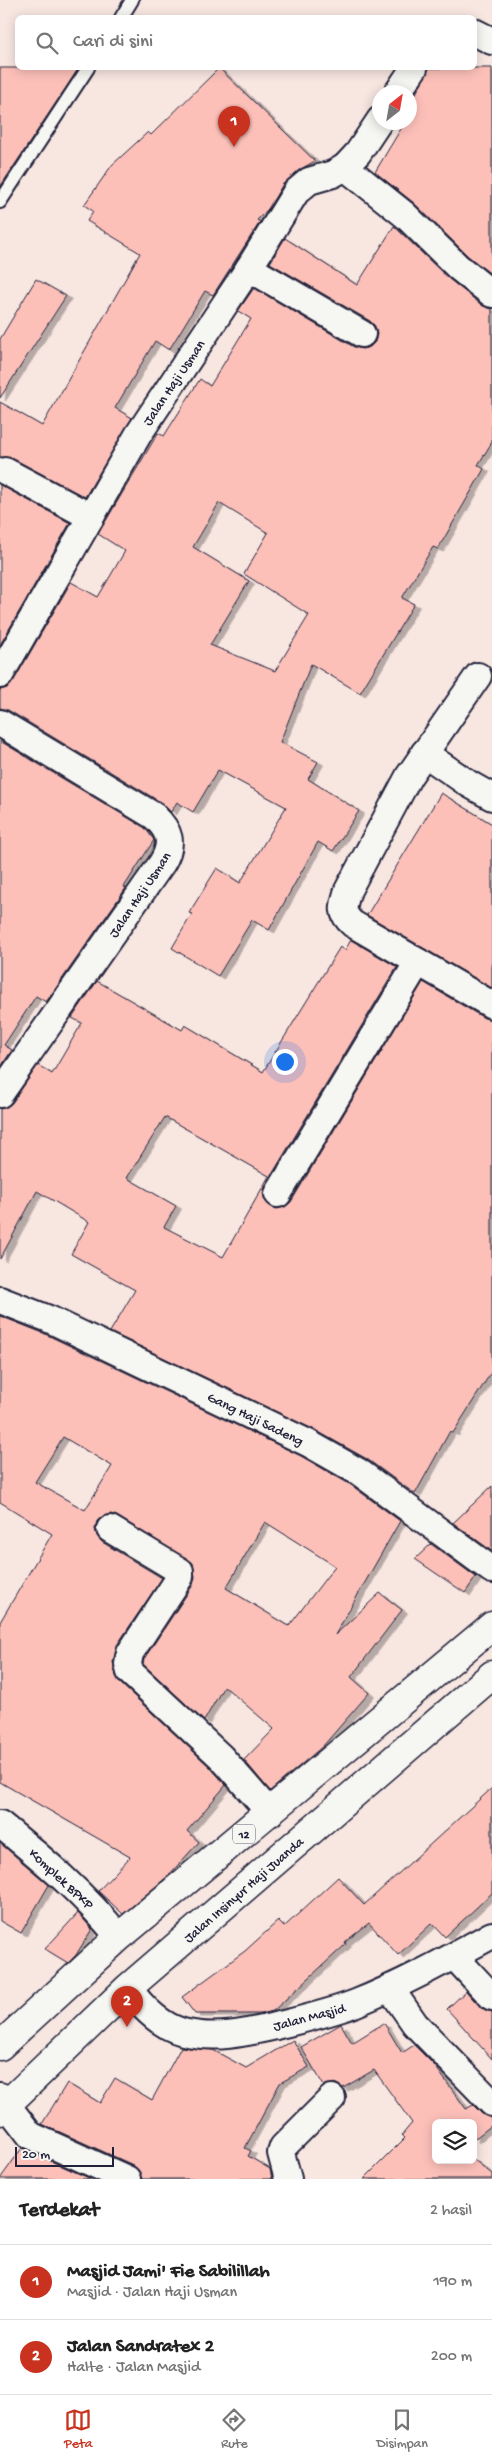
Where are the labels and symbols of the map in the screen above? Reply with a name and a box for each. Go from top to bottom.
north arrow [372,85,417,130]
pin: 1 [218,106,250,147]
street label: Jalan Haji Usman [140,337,210,430]
street label: Jalan Haji Usman [106,849,176,942]
your location [272,1049,298,1075]
street label: Gang Haji Sadeng [204,1390,306,1451]
road number: 12 [233,1825,255,1844]
street label: Jalan Insinyur Haji Juanda [181,1833,309,1948]
street label: Komplek BPKP [25,1846,96,1914]
pin: 2 [111,1986,143,2027]
street label: Jalan Masjid [272,2000,349,2036]
scale bar [15,2144,114,2167]

